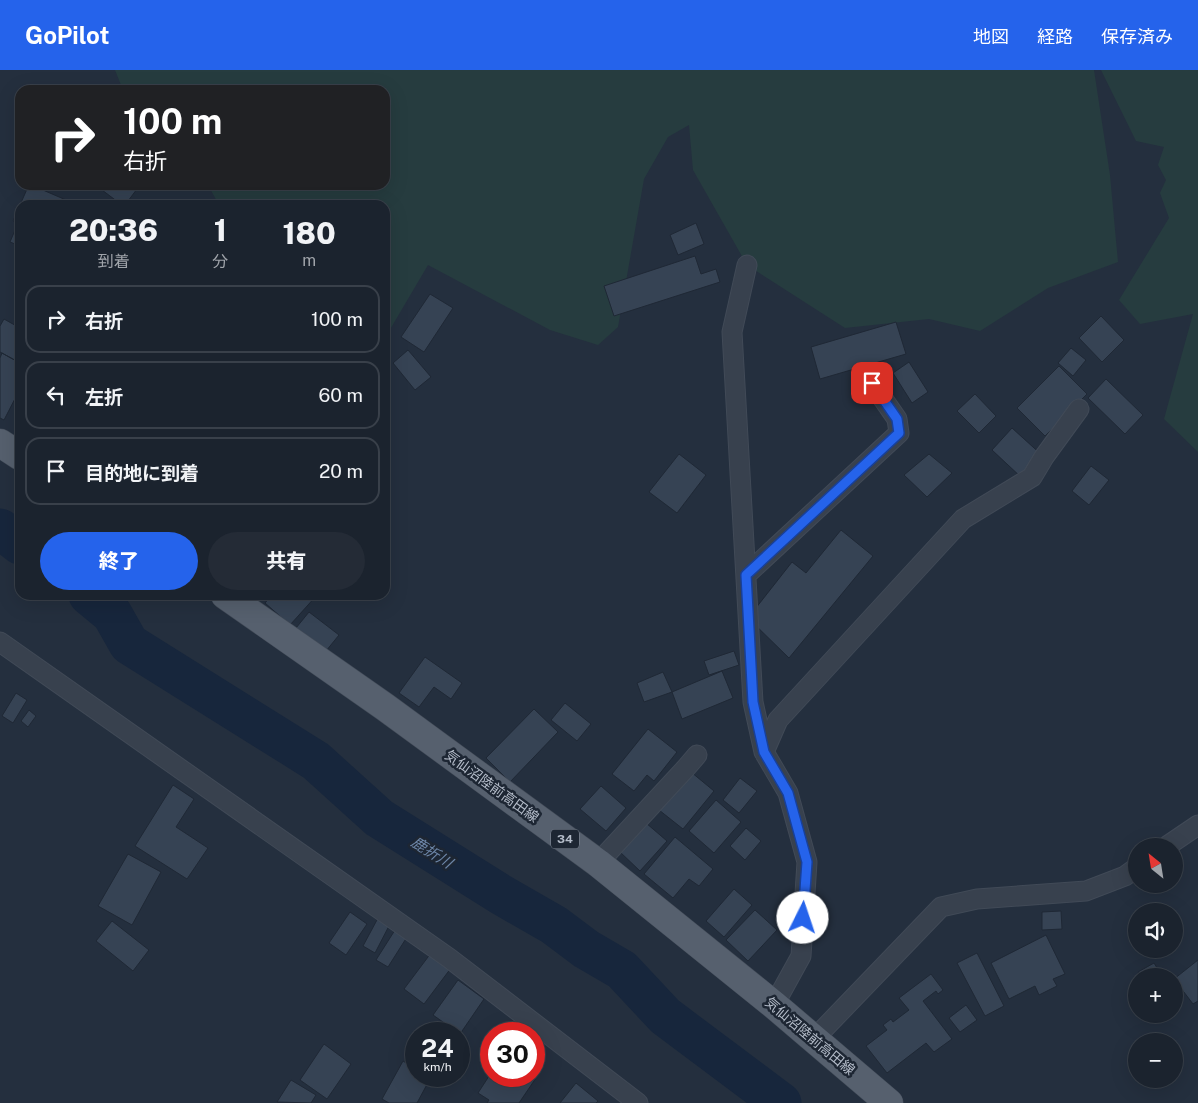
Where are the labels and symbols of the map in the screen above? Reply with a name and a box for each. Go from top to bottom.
pin [851,362,893,404]
street label: 気仙沼陸前高田線 [442,747,542,825]
road number: 34 [551,830,579,849]
water label: 鹿折川 [408,833,457,872]
north arrow [1128,838,1182,892]
position arrow [776,891,828,943]
street label: 気仙沼陸前高田線 [762,994,858,1078]
speed limit sign: 30 [480,1022,545,1087]

